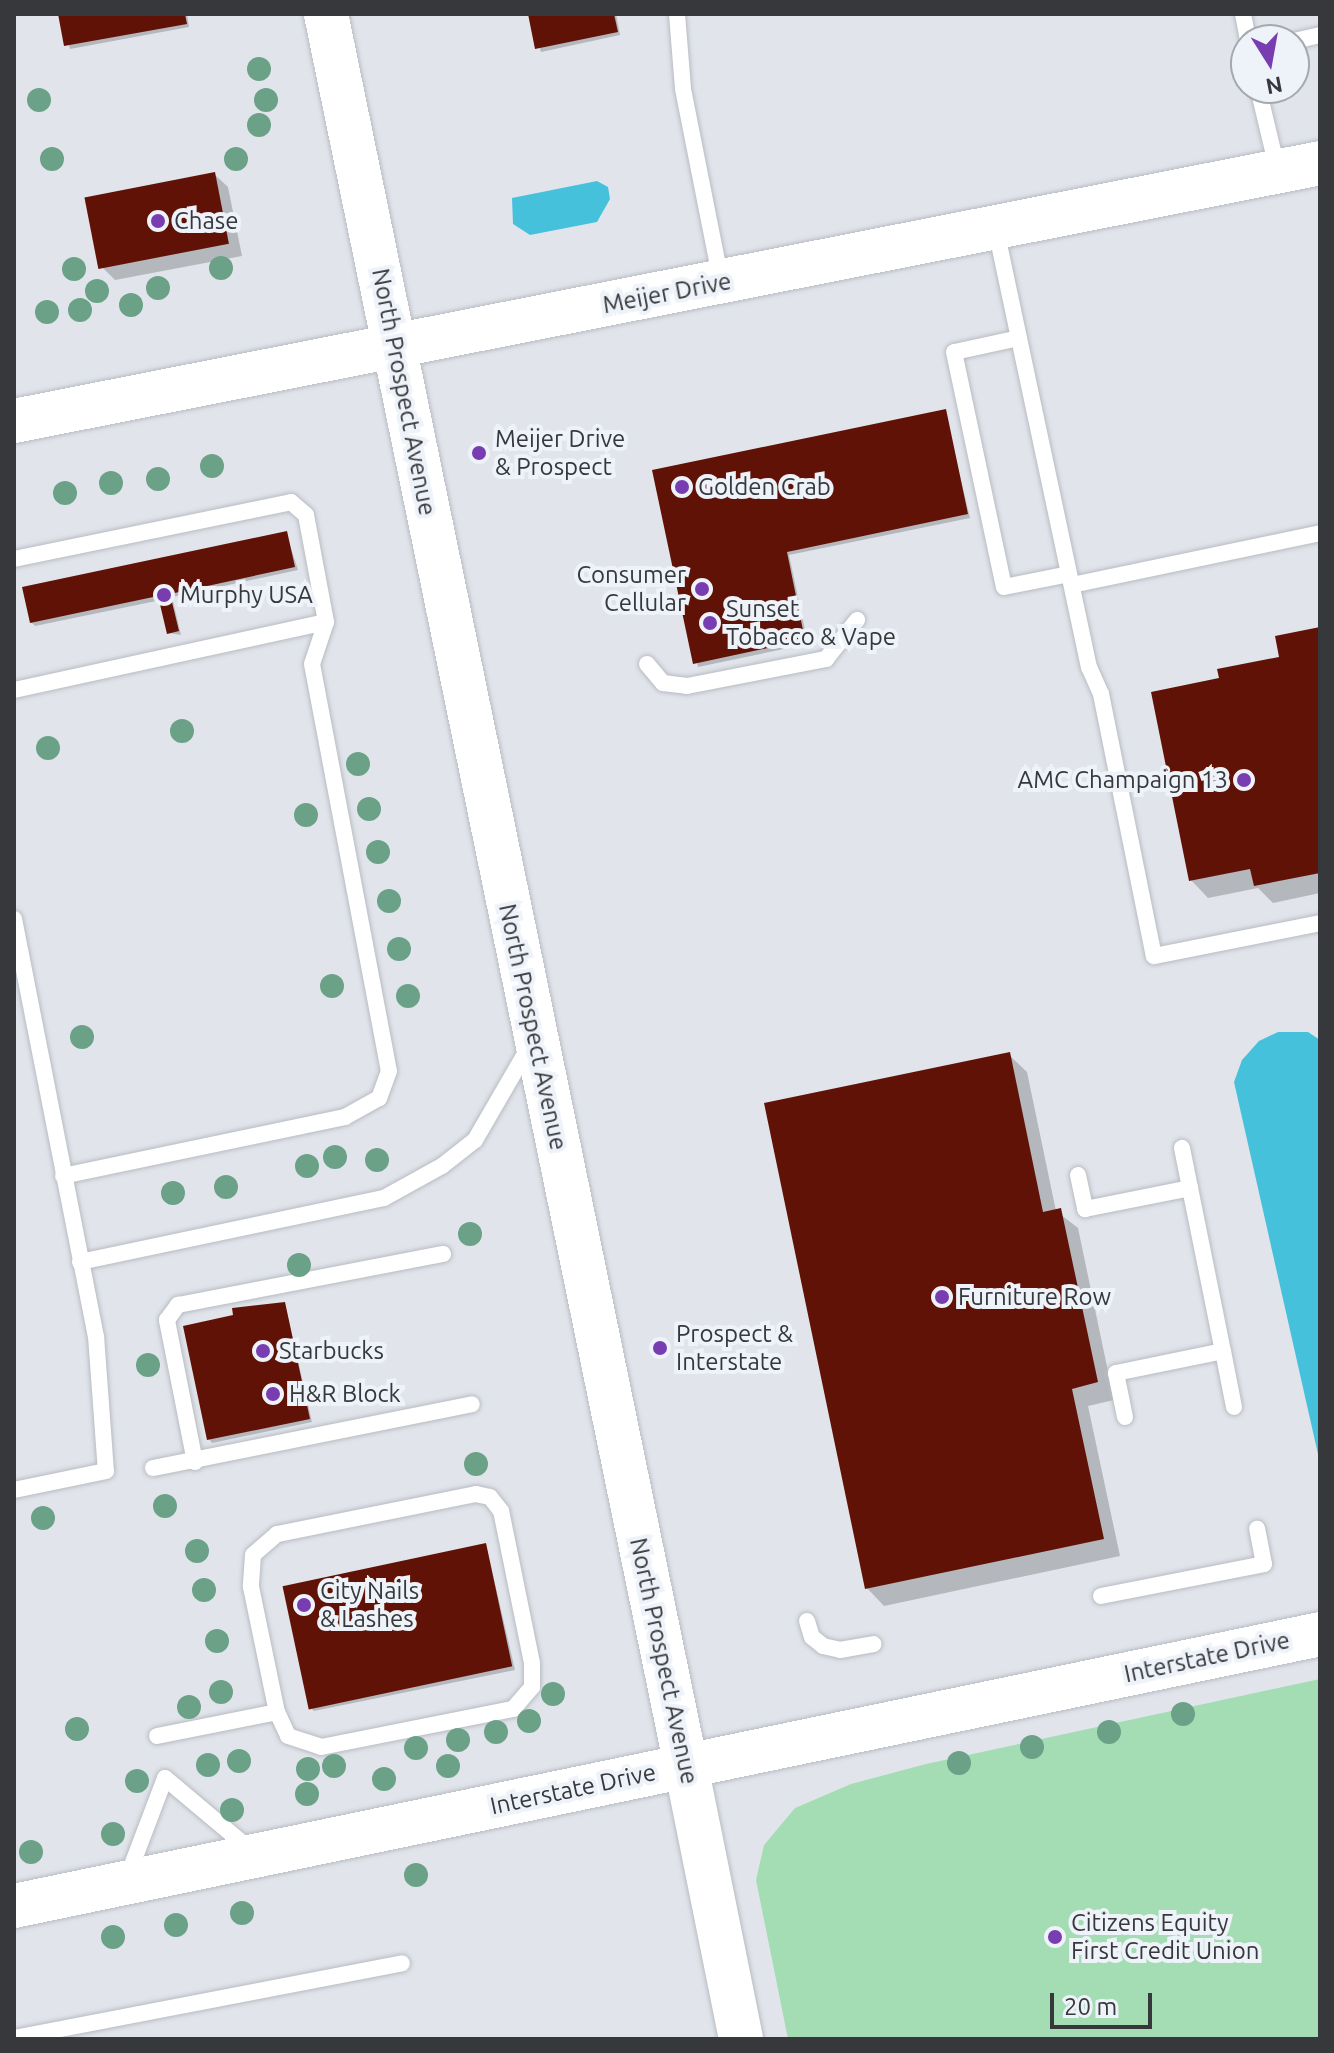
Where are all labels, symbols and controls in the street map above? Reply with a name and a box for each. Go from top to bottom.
north arrow [1230,24,1310,104]
text: N [1264,72,1285,100]
place label: Chase [174,207,238,235]
marker: Chase [149,212,167,230]
street label: North Prospect Avenue [366,266,442,518]
street label: Meijer Drive [600,266,734,320]
place label: Meijer Drive & Prospect [495,425,625,481]
marker: Meijer Drive & Prospect [470,444,488,462]
place label: Golden Crab [698,473,831,501]
marker: Golden Crab [673,478,691,496]
place label: Consumer Cellular [576,561,686,617]
marker: Consumer Cellular [693,580,711,598]
place label: Murphy USA [180,581,313,609]
marker: Murphy USA [155,586,173,604]
place label: Sunset Tobacco & Vape [726,595,896,651]
marker: Sunset Tobacco & Vape [701,614,719,632]
place label: AMC Champaign 13 [1018,766,1228,794]
marker: AMC Champaign 13 [1235,771,1253,789]
street label: North Prospect Avenue [493,901,573,1153]
place label: Furniture Row [958,1283,1111,1311]
marker: Furniture Row [933,1288,951,1306]
place label: Prospect & Interstate [676,1320,793,1376]
place label: Starbucks [279,1337,384,1365]
marker: Prospect & Interstate [651,1339,669,1357]
marker: Starbucks [254,1342,272,1360]
place label: H&R Block [289,1380,401,1408]
marker: H&R Block [264,1385,282,1403]
street label: North Prospect Avenue [624,1535,704,1787]
place label: City Nails & Lashes [320,1577,419,1633]
marker: City Nails & Lashes [295,1596,313,1614]
street label: Interstate Drive [1122,1625,1292,1689]
street label: Interstate Drive [488,1757,658,1821]
place label: Citizens Equity First Credit Union [1071,1909,1259,1965]
marker: Citizens Equity First Credit Union [1046,1928,1064,1946]
scale bar [1054,1977,1156,2027]
text: 20 m [1064,1993,1117,2020]

